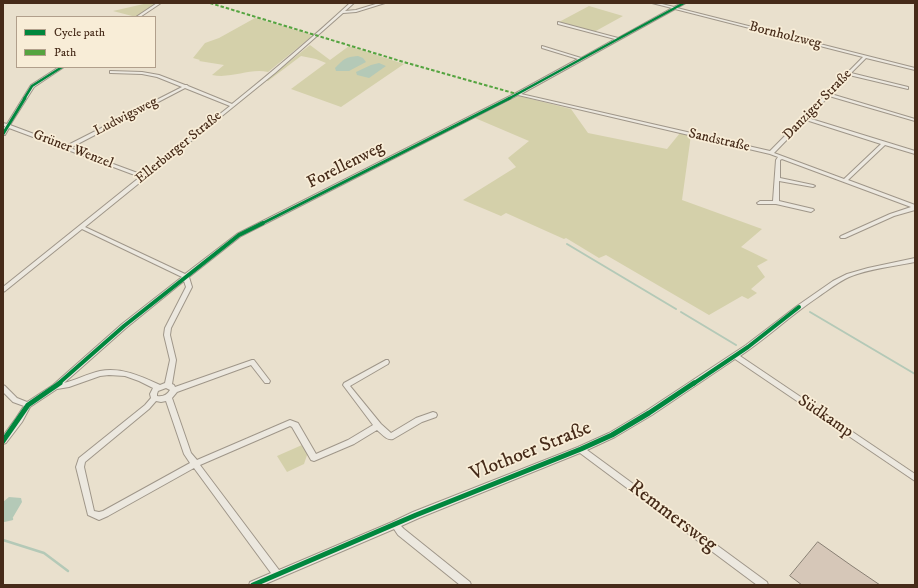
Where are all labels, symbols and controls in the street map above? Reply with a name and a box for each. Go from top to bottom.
legend [16,16,156,68]
street label: Bornholzweg [747,19,823,53]
text: Cycle path [54,25,105,40]
text: Path [54,45,76,60]
street label: Danziger Straße [780,66,856,144]
street label: Ludwigsweg [91,94,161,140]
street label: Ellerburger Straße [133,108,225,188]
street label: Sandstraße [687,126,751,156]
street label: Grüner Wenzel [31,127,115,173]
street label: Forellenweg [304,138,388,194]
street label: Südkamp [793,391,857,443]
street label: Vlothoer Straße [467,417,595,487]
street label: Remmersweg [623,476,721,558]

